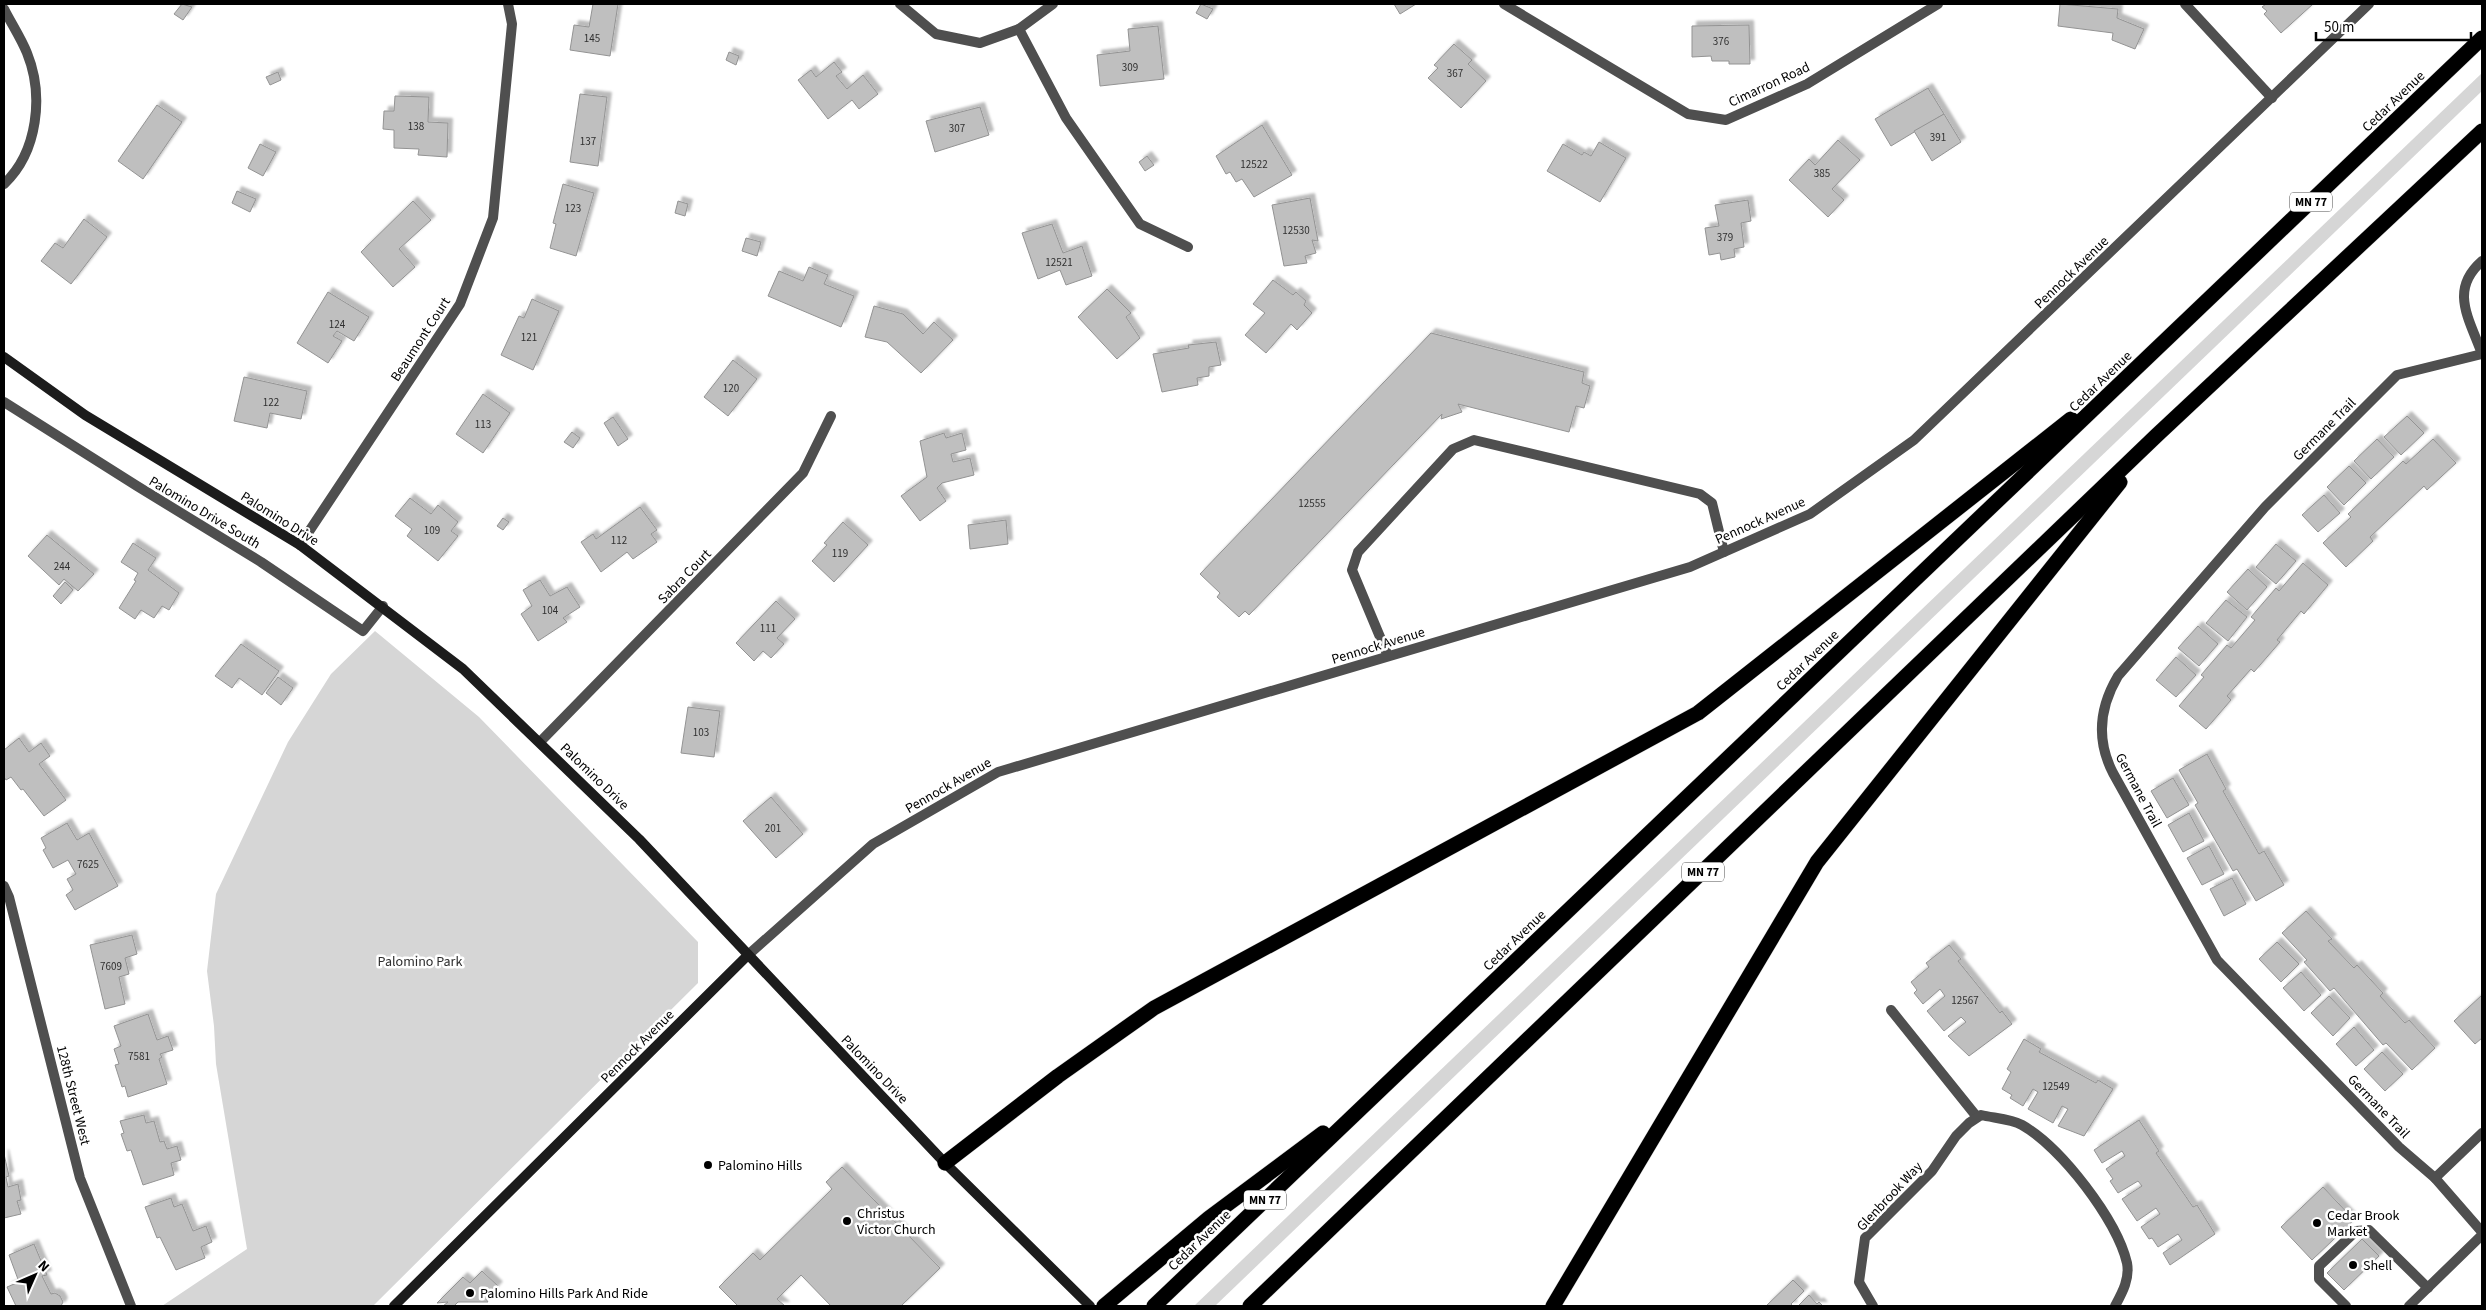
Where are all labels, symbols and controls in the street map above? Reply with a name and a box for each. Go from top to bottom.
scale bar [2316,10,2471,42]
text: 50 m [2324,17,2354,38]
house number: 145 [584,31,600,46]
house number: 376 [1713,34,1730,49]
street label: Cimarron Road [1725,57,1813,113]
house number: 309 [1122,60,1138,75]
house number: 367 [1447,66,1463,81]
street label: Cedar Avenue [2358,67,2430,137]
house number: 138 [408,119,425,134]
house number: 307 [949,121,965,136]
house number: 391 [1930,130,1946,145]
house number: 137 [580,134,596,149]
house number: 12522 [1240,157,1268,172]
house number: 385 [1814,166,1830,181]
road number: MN 77 [2290,192,2332,212]
house number: 123 [565,201,581,216]
house number: 12530 [1282,223,1310,238]
house number: 379 [1717,230,1733,245]
street label: Pennock Avenue [2030,232,2113,314]
house number: 12521 [1045,255,1073,270]
street label: Beaumont Court [386,293,456,386]
house number: 124 [329,317,346,332]
house number: 121 [521,330,537,345]
street label: Cedar Avenue [2065,347,2137,417]
house number: 120 [723,381,739,396]
street label: Germane Trail [2289,393,2361,466]
house number: 122 [263,395,279,410]
house number: 113 [475,417,491,432]
street label: Palomino Drive South [145,472,264,554]
street label: Palomino Drive [236,487,323,551]
street label: Pennock Avenue [1712,492,1809,550]
house number: 12555 [1298,496,1326,511]
house number: 109 [424,523,440,538]
house number: 112 [611,533,627,548]
street label: Sabra Court [653,545,716,609]
house number: 119 [832,546,848,561]
house number: 244 [54,559,71,574]
house number: 104 [542,603,559,618]
house number: 111 [760,621,776,636]
street label: Pennock Avenue [1329,622,1428,670]
street label: Cedar Avenue [1772,626,1844,696]
house number: 103 [693,725,709,740]
street label: Palomino Drive [555,739,633,815]
street label: Germane Trail [2110,750,2166,832]
street label: Pennock Avenue [902,753,995,819]
house number: 201 [765,821,781,836]
house number: 7625 [77,857,99,872]
road number: MN 77 [1682,862,1724,882]
street label: Cedar Avenue [1479,906,1551,976]
park label: Palomino Park [378,952,462,972]
house number: 7609 [100,959,122,974]
house number: 12567 [1951,993,1979,1008]
street label: Pennock Avenue [596,1005,679,1088]
street label: Palomino Drive [836,1031,912,1109]
street label: 128th Street West [51,1043,95,1147]
house number: 7581 [128,1049,150,1064]
street label: Germane Trail [2343,1070,2414,1143]
house number: 12549 [2042,1079,2070,1094]
place label: Palomino Hills [718,1156,802,1176]
street label: Glenbrook Way [1852,1157,1928,1236]
marker: Palomino Hills [702,1159,714,1171]
road number: MN 77 [1244,1190,1286,1210]
place label: Christus Victor Church [857,1204,936,1240]
street label: Cedar Avenue [1164,1206,1236,1276]
place label: Cedar Brook Market [2327,1206,2400,1242]
marker: Christus Victor Church [841,1215,853,1227]
marker: Cedar Brook Market [2311,1217,2323,1229]
north arrow [10,1250,60,1300]
text: N [33,1256,54,1277]
place label: Shell [2363,1256,2393,1276]
marker: Shell [2347,1259,2359,1271]
place label: Palomino Hills Park And Ride [480,1284,648,1304]
marker: Palomino Hills Park And Ride [464,1287,476,1299]

